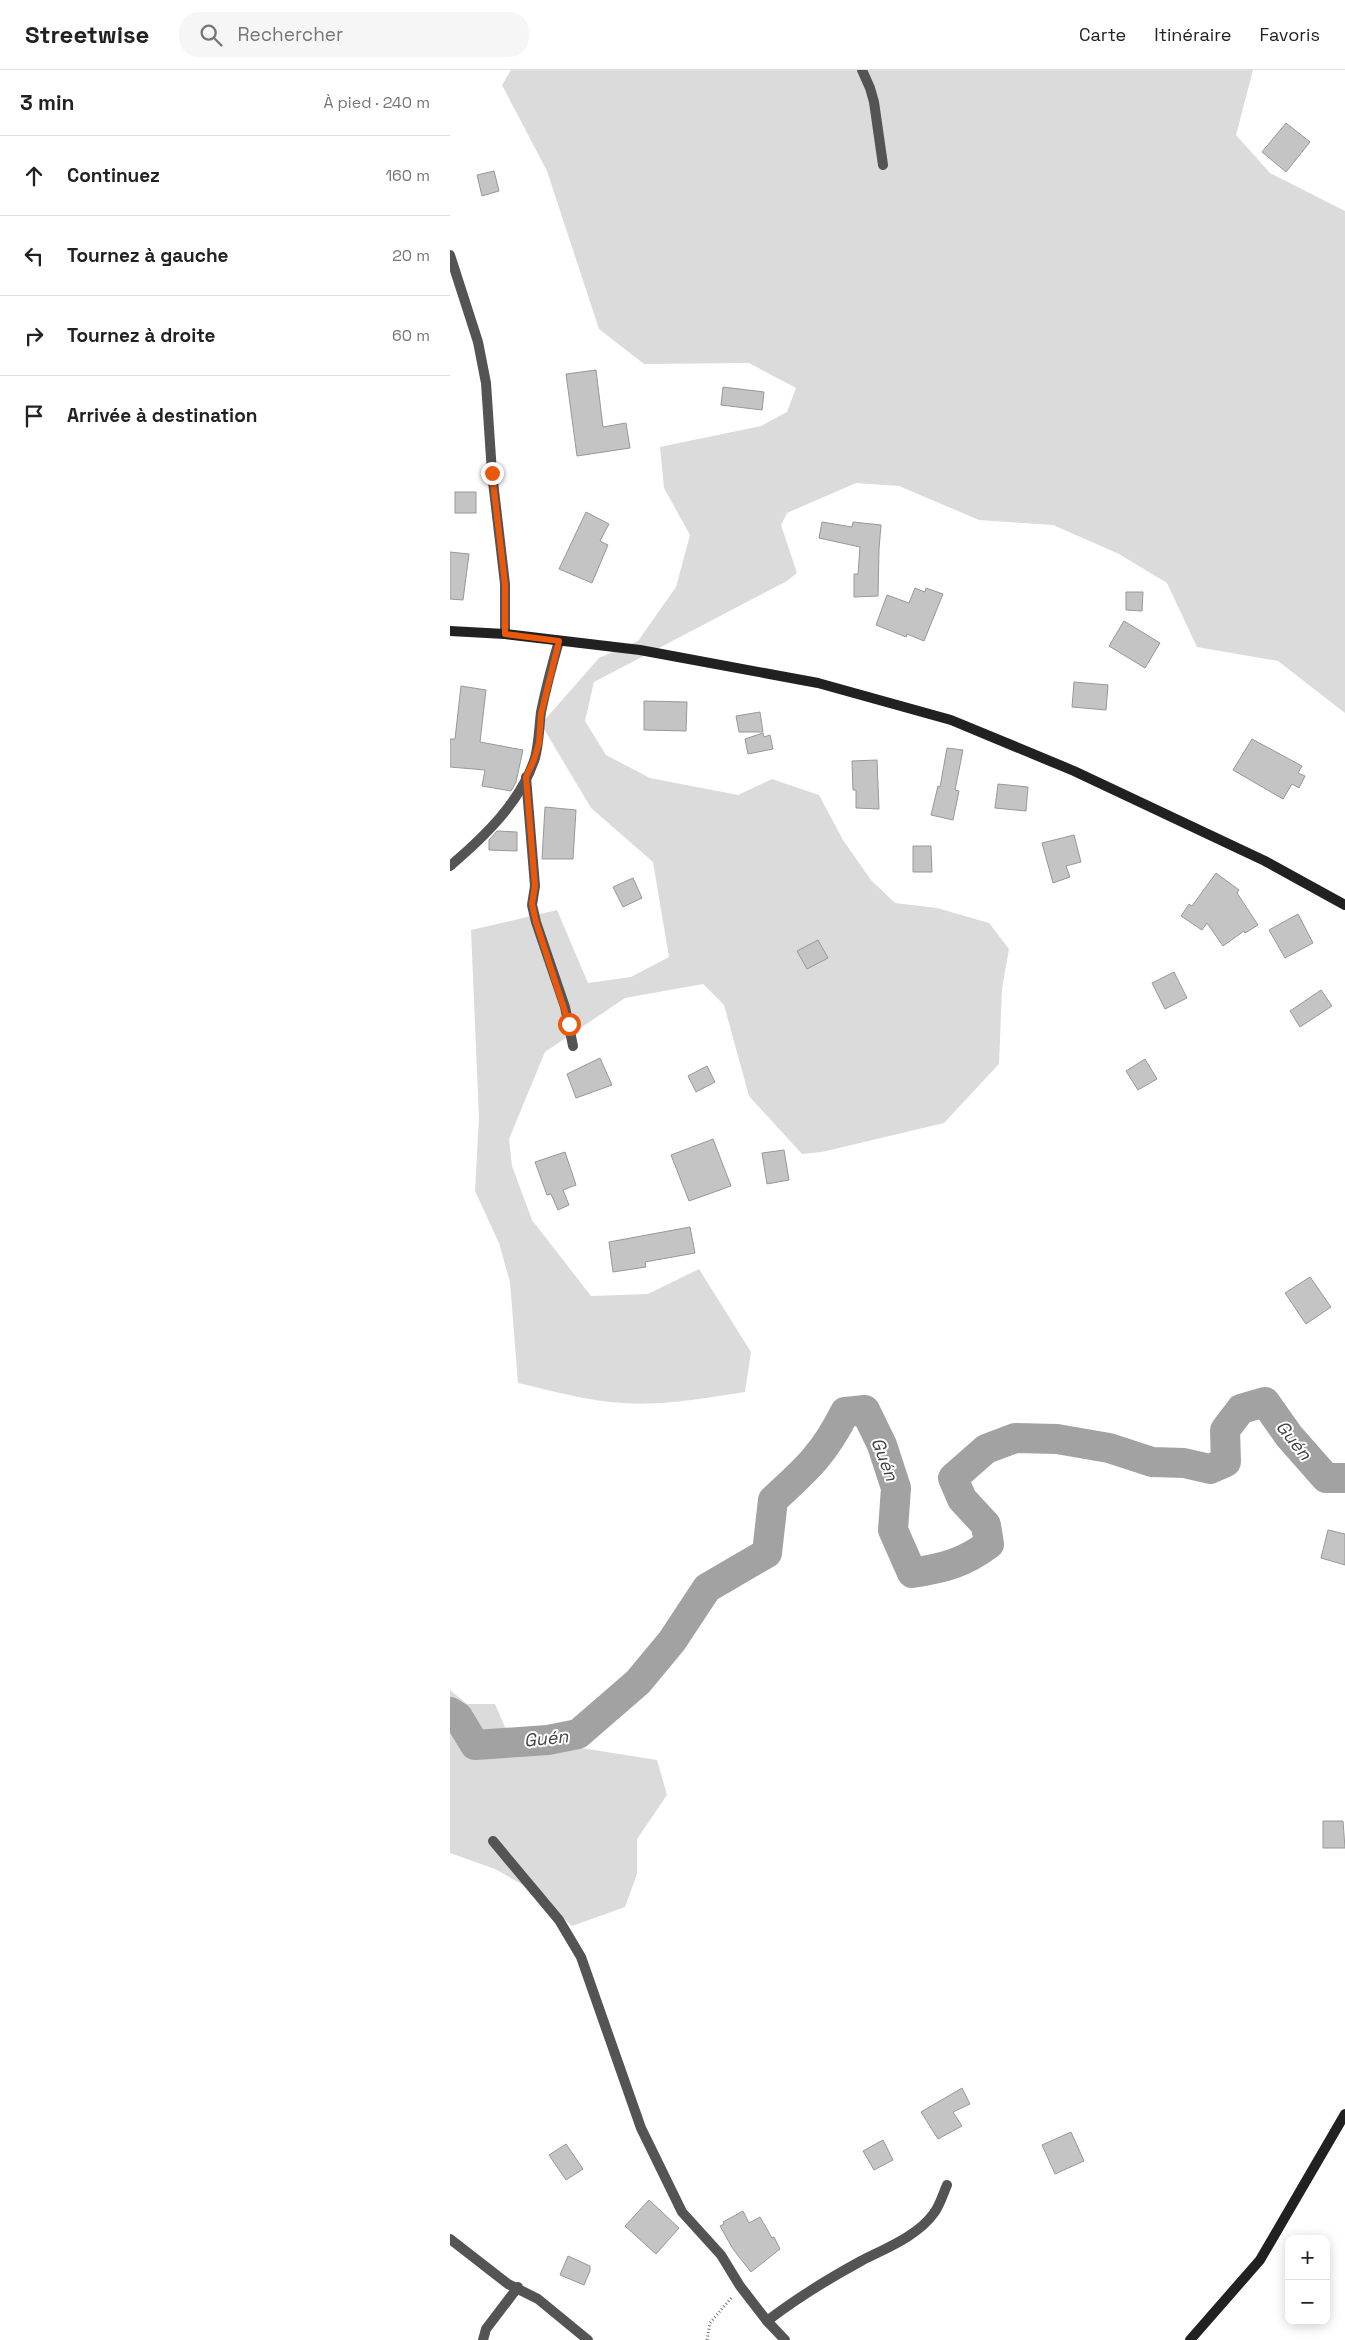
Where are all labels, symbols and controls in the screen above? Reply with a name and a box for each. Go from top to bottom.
search box [179,12,529,57]
text: Streetwise [25,19,149,50]
icon: search [197,21,225,49]
text: Rechercher [237,22,343,47]
text: Carte [1079,23,1126,46]
text: Itinéraire [1154,23,1231,46]
text: Favoris [1259,23,1320,46]
text: 3 min [20,89,75,116]
text: À pied · 240 m [324,92,430,113]
icon: ahead [20,162,48,190]
text: Continuez [67,163,160,188]
text: 160 m [385,165,430,186]
icon: left [20,242,48,270]
text: Tournez à gauche [67,243,229,268]
text: 20 m [392,245,430,266]
icon: right [20,322,48,350]
text: Tournez à droite [67,323,216,348]
text: 60 m [392,325,430,346]
icon: arrive [20,402,48,430]
text: Arrivée à destination [67,403,257,428]
route end [481,462,504,485]
route start [558,1013,581,1036]
water label: Guén [1271,1415,1318,1465]
water label: Guén [866,1434,904,1485]
water label: Guén [523,1724,570,1752]
map controls [1285,2235,1330,2325]
button: + [1285,2235,1330,2280]
button: − [1285,2280,1330,2325]

